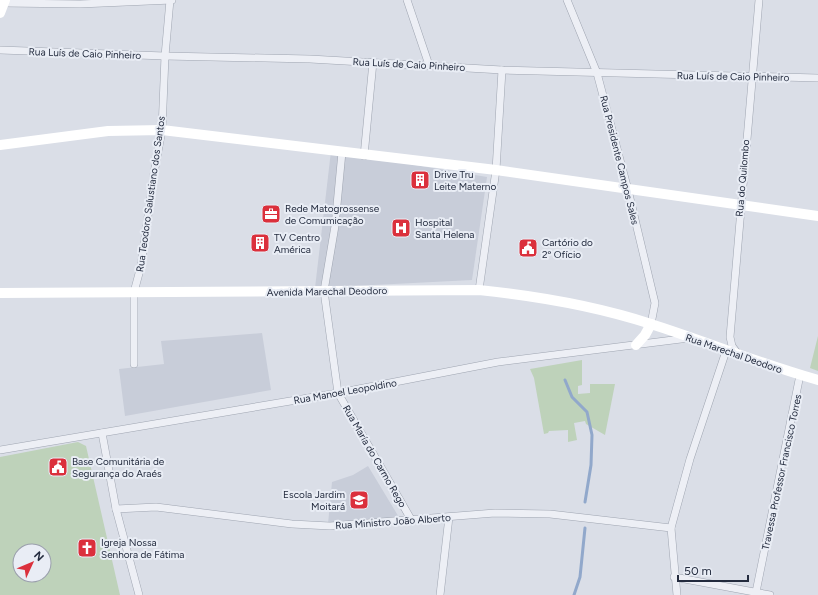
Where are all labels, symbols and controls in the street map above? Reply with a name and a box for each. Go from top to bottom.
street label: Rua Luís de Caio Pinheiro [29,45,142,62]
street label: Rua Luís de Caio Pinheiro [352,55,466,74]
street label: Rua Luís de Caio Pinheiro [677,69,790,84]
street label: Rua Presidente Campos Sales [597,94,642,226]
street label: Rua Teodoro Salustiano dos Santos [133,115,168,273]
street label: Rua do Quilombo [733,139,752,217]
place label: Drive Tru Leite Materno [434,168,496,193]
building icon: Drive Tru Leite Materno [409,169,431,191]
place label: Rede Matogrossense de Comumicação [285,202,380,227]
office icon: Rede Matogrossense de Comumicação [260,203,282,225]
place label: Hospital Santa Helena [415,216,474,241]
hospital icon: Hospital Santa Helena [390,217,412,239]
place label: TV Centro América [274,231,320,256]
building icon: TV Centro América [249,232,271,254]
place label: Cartório do 2º Ofício [542,236,593,261]
public building icon: Cartório do 2º Ofício [517,237,539,259]
street label: Avenida Marechal Deodoro [267,284,388,299]
street label: Rua Marechal Deodoro [684,331,784,376]
street label: Rua Manoel Leopoldino [293,376,398,407]
street label: Travessa Professor Francisco Torres [759,393,804,551]
street label: Rua María do Carmo Rego [340,403,409,510]
place label: Base Comunitária de Segurança do Araés [72,455,165,480]
public building icon: Base Comunitária de Segurança do Araés [47,456,69,478]
place label: Escola Jardim Moitará [283,488,345,513]
school or university icon: Escola Jardim Moitará [348,489,370,511]
street label: Rua Ministro João Alberto [335,511,451,532]
place label: Igreja Nossa Senhora de Fátima [101,536,184,561]
church icon: Igreja Nossa Senhora de Fátima [76,537,98,559]
north arrow [12,543,52,583]
text: N [31,549,46,564]
scale bar [678,557,748,583]
text: 50 m [684,564,712,578]

